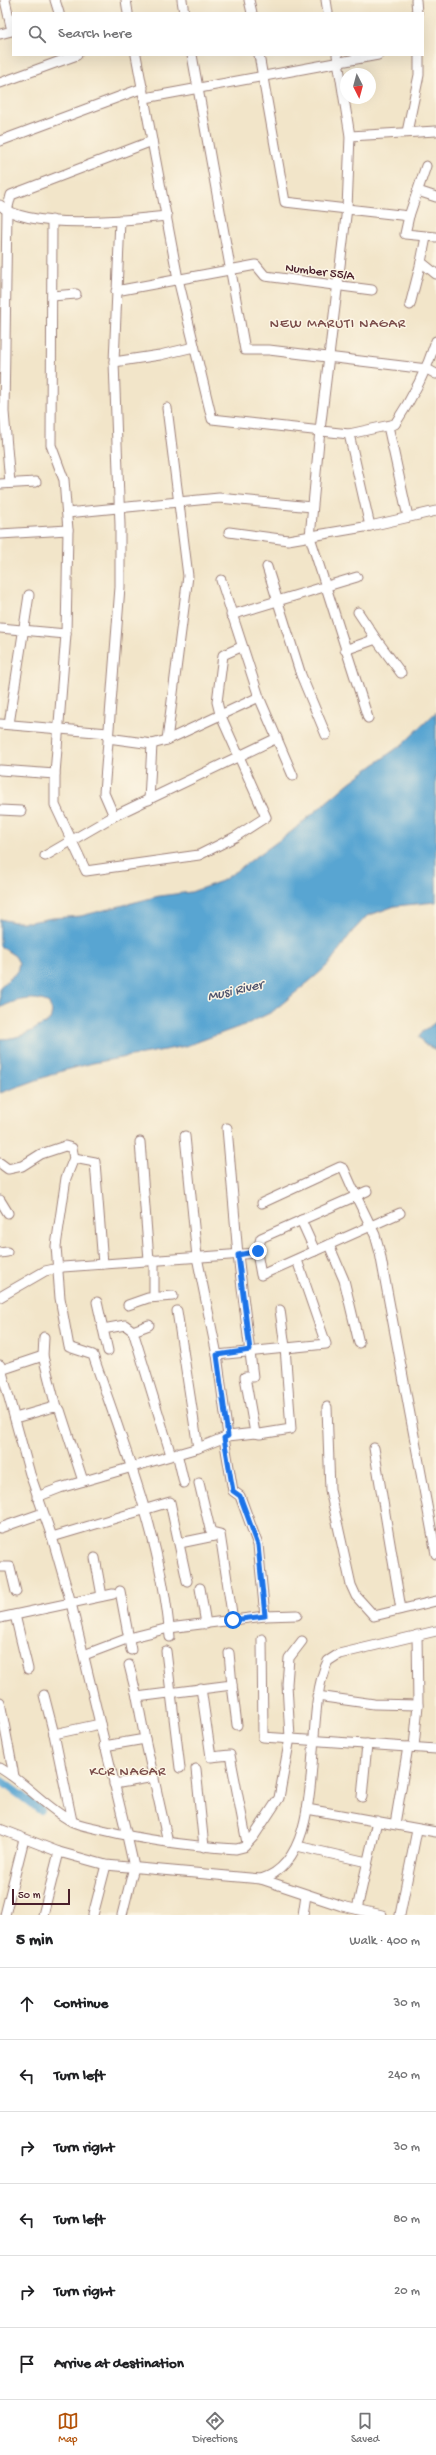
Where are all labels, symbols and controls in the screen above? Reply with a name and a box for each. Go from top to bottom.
search box [12,12,424,56]
icon: search [26,23,48,45]
text: Search here [58,25,132,43]
north arrow [340,68,376,104]
street label: Number 55/A [284,261,356,284]
district label: NEW MARUTI NAGAR [270,316,406,333]
water label: Musi River [206,976,268,1006]
route end [249,1242,267,1260]
route start [224,1611,242,1629]
district label: KCR NAGAR [90,1764,166,1781]
scale bar [12,1887,70,1906]
text: 50 m [18,1890,40,1902]
text: 5 min [16,1931,53,1951]
text: Walk · 400 m [350,1934,420,1949]
icon: ahead [16,1993,38,2015]
text: Continue [54,1995,108,2013]
text: 30 m [394,1996,420,2011]
icon: left [16,2065,38,2087]
text: Turn left [54,2067,105,2085]
text: 240 m [388,2068,420,2083]
icon: right [16,2137,38,2159]
text: Turn right [54,2139,114,2157]
text: 30 m [394,2140,420,2155]
icon: left [16,2209,38,2231]
text: Turn left [54,2211,105,2229]
text: 80 m [393,2212,420,2227]
icon: right [16,2281,38,2303]
text: Turn right [54,2283,114,2301]
text: 20 m [394,2284,420,2299]
icon: arrive [16,2353,38,2375]
text: Arrive at destination [54,2355,184,2373]
tab: Map [57,2410,79,2446]
tab: Directions [193,2410,237,2446]
tab: Saved [351,2410,379,2446]

